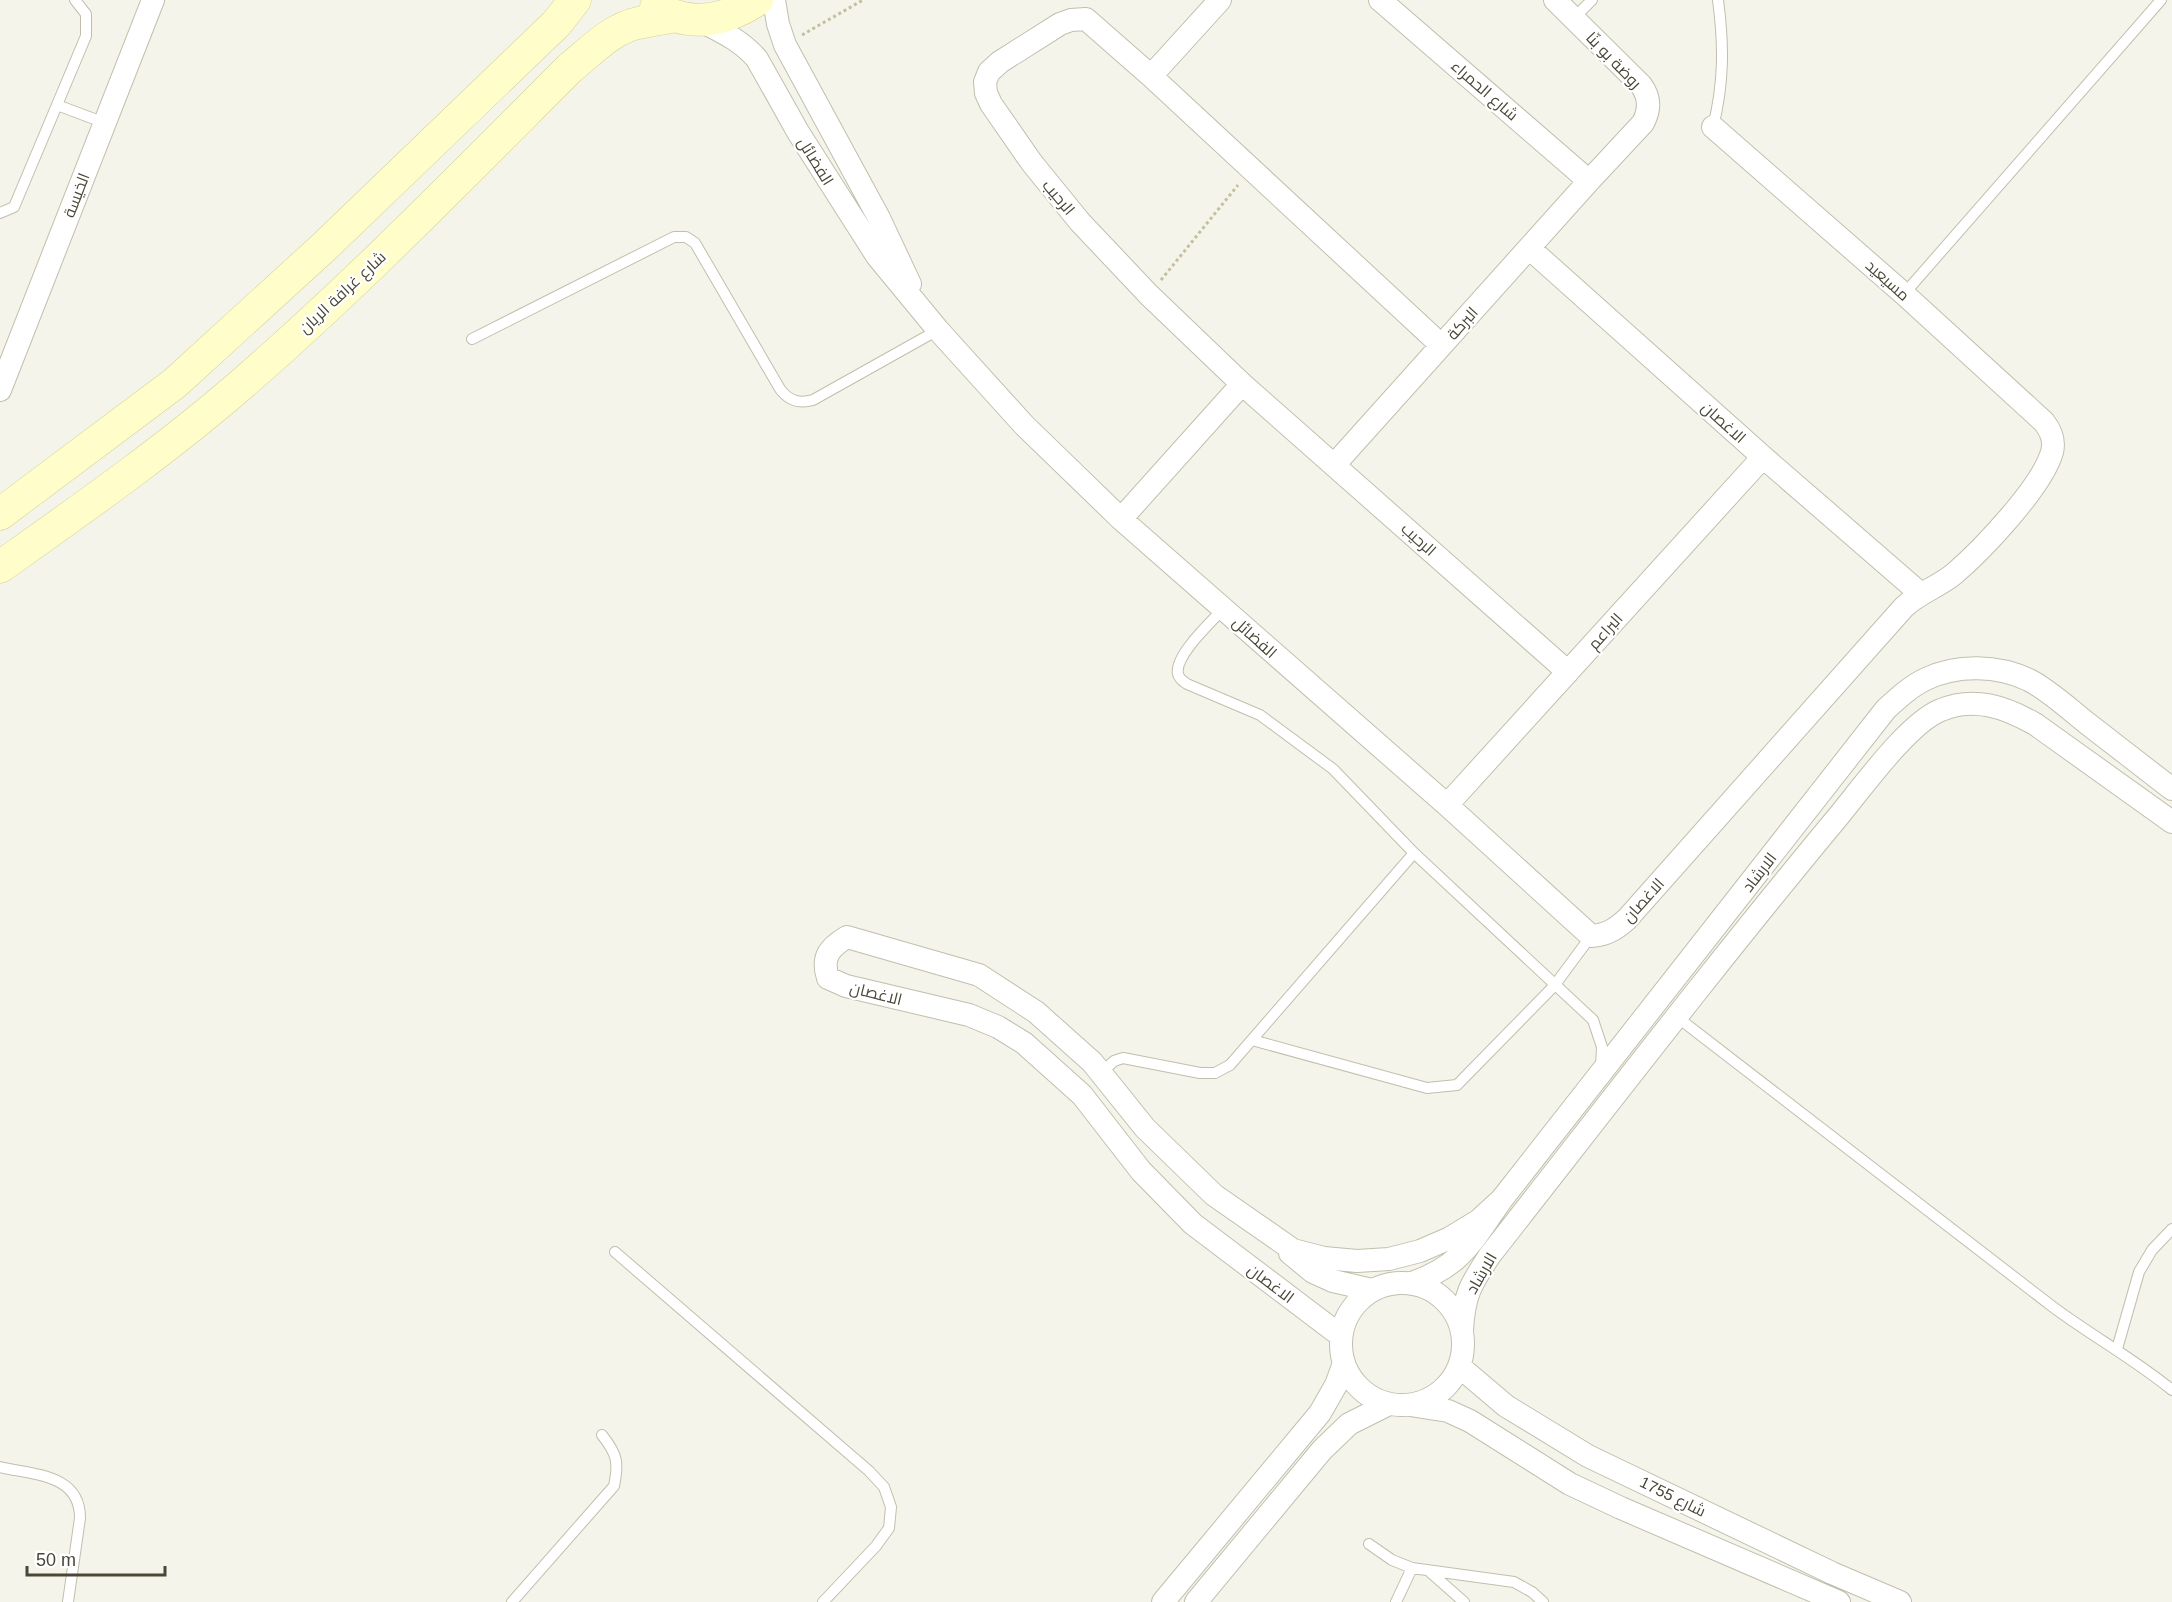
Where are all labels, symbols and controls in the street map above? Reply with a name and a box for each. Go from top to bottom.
street label: روضة بو بنّا [1582,28,1645,93]
street label: شارع الحمراء [1446,57,1521,126]
street label: الفضائل [793,134,837,189]
street label: الخيسة [60,171,94,220]
street label: الرحيب [1038,176,1078,219]
street label: شارع غرافة الريان [296,248,391,339]
street label: مسيعيد [1862,257,1913,305]
street label: البركة [1444,304,1482,344]
street label: الاغصان [1697,398,1749,448]
street label: الرحيب [1397,520,1439,560]
street label: البراعم [1585,610,1628,655]
street label: الفضائل [1228,613,1280,663]
street label: الارشاد [1739,850,1781,896]
street label: الاغصان [1619,875,1669,927]
street label: الاغصان [848,979,904,1010]
street label: الارشاد [1463,1250,1501,1297]
street label: الاغصان [1243,1261,1297,1308]
street label: شارع 1755 [1636,1473,1708,1522]
scale bar [27,1539,165,1577]
text: 50 m [36,1550,76,1570]

